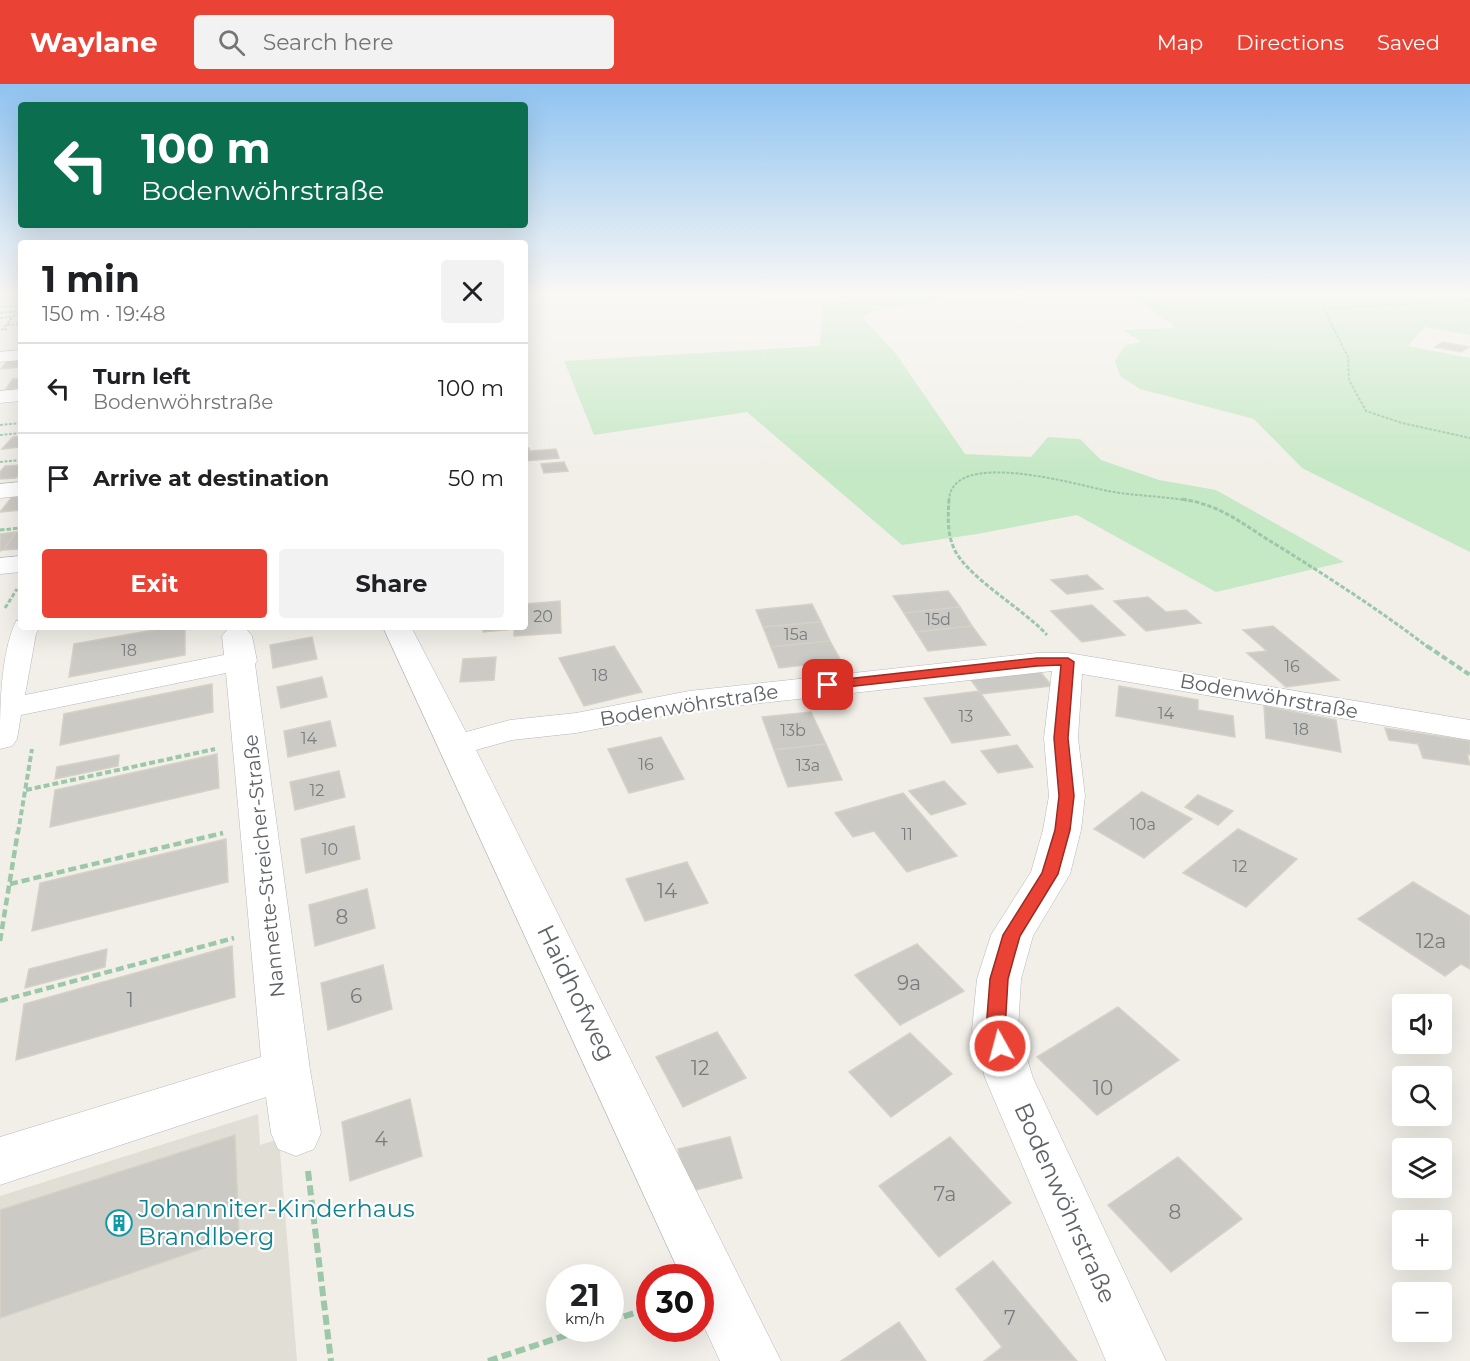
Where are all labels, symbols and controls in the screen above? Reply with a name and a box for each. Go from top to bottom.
search box [194,15,614,69]
text: Waylane [30,25,158,59]
icon: search [215,26,248,59]
text: Search here [263,29,393,56]
text: Map [1157,30,1203,55]
text: Directions [1236,30,1344,55]
text: Saved [1377,30,1440,55]
text: 100 m [141,122,270,174]
icon: left [42,126,120,204]
text: Bodenwöhrstraße [141,174,384,207]
text: 1 min [42,257,140,301]
button: close [441,260,504,323]
text: 150 m · 19:48 [42,302,166,326]
text: Turn left [93,363,191,390]
icon: left [42,372,75,405]
text: 100 m [438,375,504,402]
text: Bodenwöhrstraße [93,390,273,414]
icon: arrive [42,462,75,495]
text: Arrive at destination [93,465,329,492]
text: 50 m [448,465,504,492]
button: Exit [42,549,267,618]
button: Share [279,549,504,618]
house number: 20 [533,607,553,626]
house number: 15d [925,610,951,629]
house number: 15a [784,625,808,644]
house number: 18 [121,641,137,660]
house number: 16 [1284,657,1300,676]
pin [802,659,853,710]
house number: 18 [592,666,608,685]
icon: arrive [811,668,844,701]
street label: Bodenwöhrstraße [1178,669,1360,723]
street label: Bodenwöhrstraße [598,679,780,731]
house number: 14 [1158,704,1175,723]
house number: 13 [959,707,973,726]
house number: 18 [1293,720,1309,739]
house number: 13b [780,721,806,740]
house number: 14 [301,729,318,748]
street label: Nannette-Streicher-Straße [238,733,290,999]
house number: 16 [638,755,654,774]
house number: 13a [796,756,820,775]
house number: 12 [310,781,324,800]
house number: 10a [1130,815,1156,834]
house number: 11 [901,825,913,844]
house number: 10 [322,840,338,859]
house number: 12 [1233,857,1247,876]
house number: 14 [657,879,677,903]
house number: 8 [336,905,348,929]
street label: Haidhofweg [531,920,622,1066]
house number: 12a [1416,929,1446,953]
house number: 9a [897,971,921,995]
house number: 6 [350,984,362,1008]
house number: 1 [126,988,134,1012]
map controls [1392,994,1452,1342]
button: sound [1392,994,1452,1054]
position arrow [968,1014,1032,1078]
house number: 12 [691,1056,709,1080]
button: search [1392,1066,1452,1126]
house number: 10 [1093,1076,1113,1100]
street label: Bodenwöhrstraße [1008,1098,1123,1307]
house number: 4 [374,1127,388,1151]
button: layers [1392,1138,1452,1198]
house number: 7a [934,1182,956,1206]
place label: Johanniter-Kinderhaus Brandlberg [137,1194,415,1251]
house number: 8 [1169,1200,1181,1224]
building icon: Johanniter-Kinderhaus Brandlberg [104,1208,134,1238]
button: + [1392,1210,1452,1270]
speed limit sign: 30 [636,1264,714,1342]
text: 21 [570,1277,600,1314]
button: − [1392,1282,1452,1342]
house number: 7 [1004,1306,1016,1330]
text: km/h [565,1309,605,1328]

